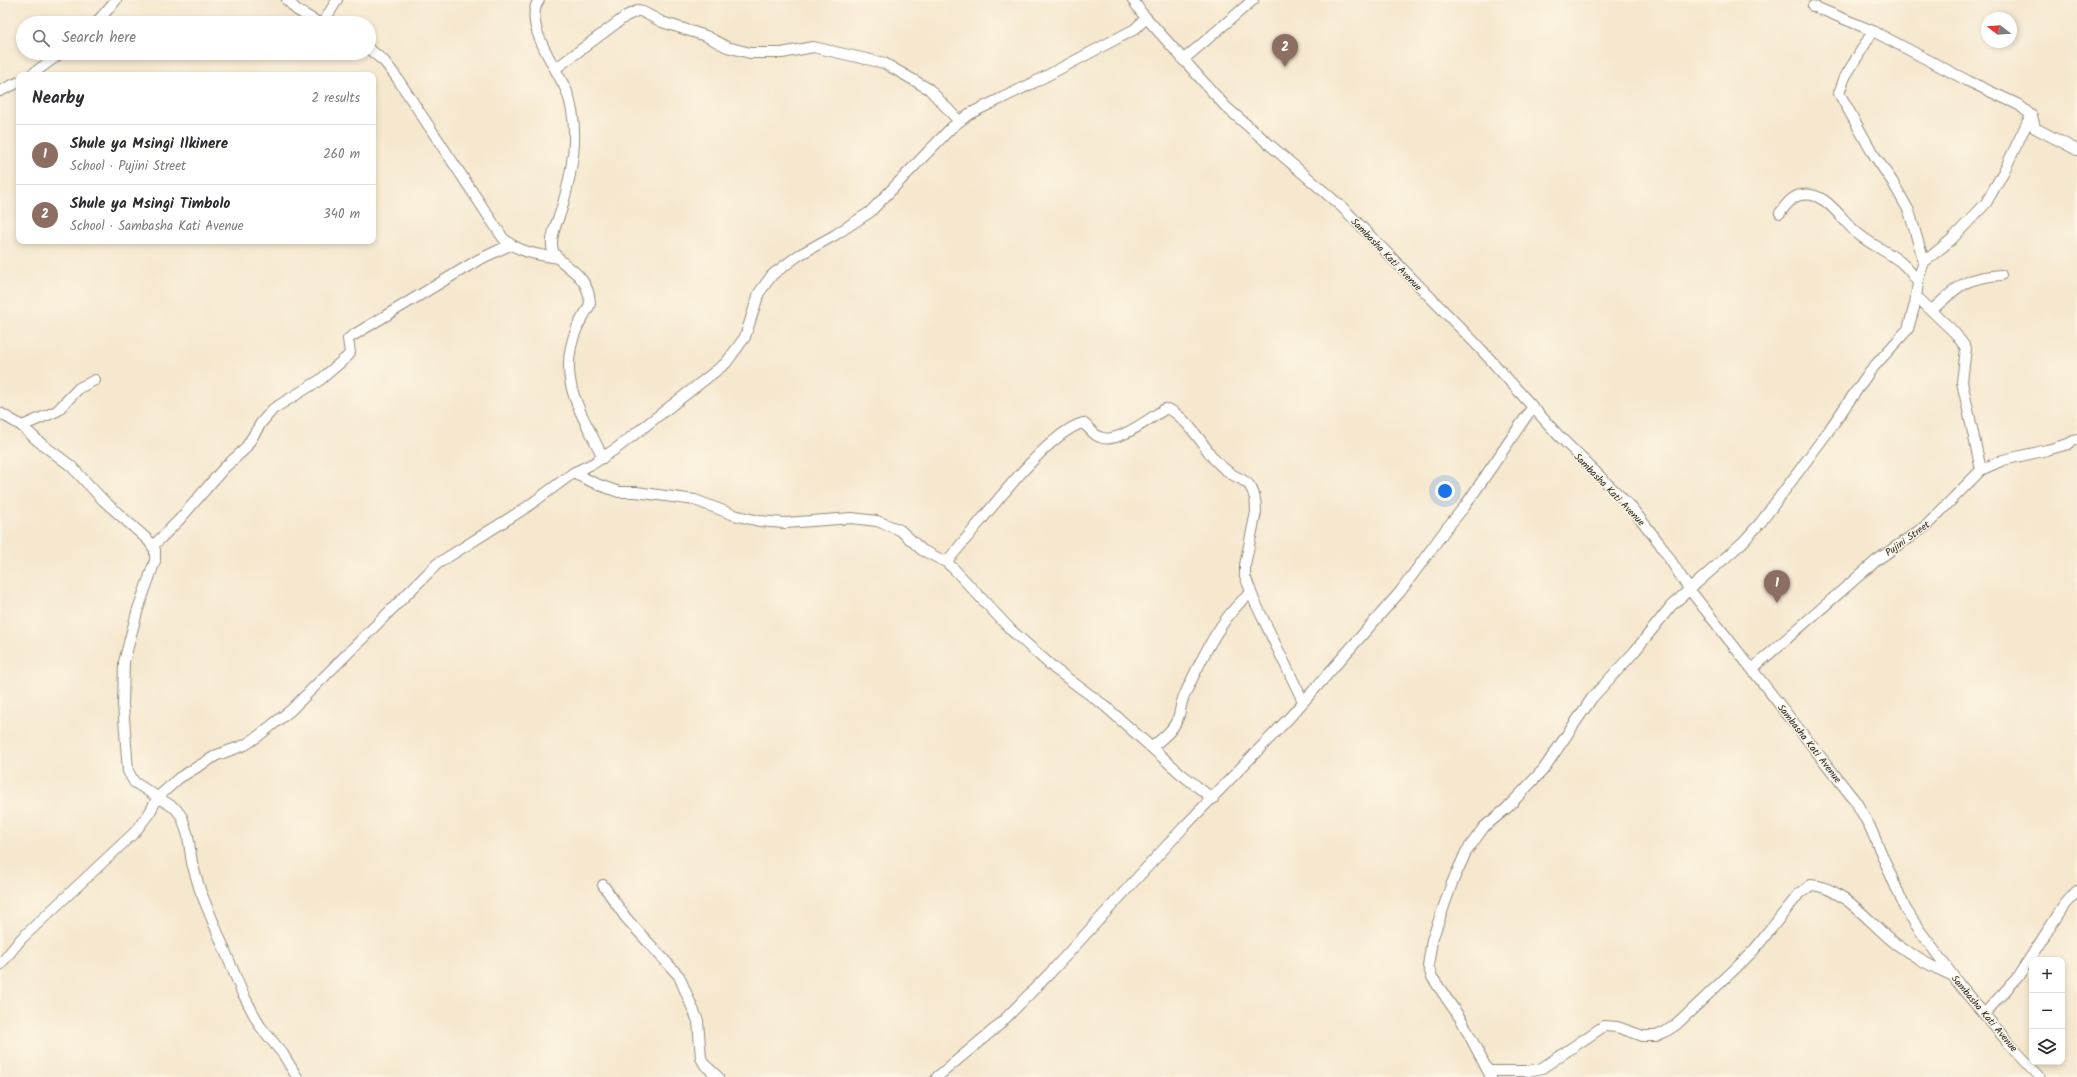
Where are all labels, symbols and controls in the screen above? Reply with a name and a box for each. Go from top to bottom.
north arrow [1981,12,2017,48]
search box [16,16,376,60]
text: Search here [62,26,136,50]
icon: search [30,27,52,49]
pin: 2 [1272,34,1298,67]
text: Nearby [32,85,84,112]
text: 2 results [312,88,360,109]
text: Shule ya Msingi Ilkinere [70,132,228,156]
text: 1 [43,144,47,165]
text: 260 m [323,144,360,165]
text: School · Pujini Street [70,156,186,177]
text: Shule ya Msingi Timbolo [70,192,230,216]
text: 2 [41,204,49,225]
text: 340 m [323,204,360,225]
street label: Sambasha Kati Avenue [1347,214,1426,295]
text: School · Sambasha Kati Avenue [70,216,244,237]
street label: Sambasha Kati Avenue [1570,449,1649,530]
your location [1435,481,1455,501]
street label: Pujini Street [1882,517,1934,561]
pin: 1 [1764,570,1790,603]
street label: Sambasha Kati Avenue [1773,701,1846,787]
map controls [2029,957,2065,1065]
button: + [2029,957,2065,993]
street label: Sambasha Kati Avenue [1947,972,2022,1056]
button: − [2029,993,2065,1029]
button: layers [2029,1029,2065,1065]

